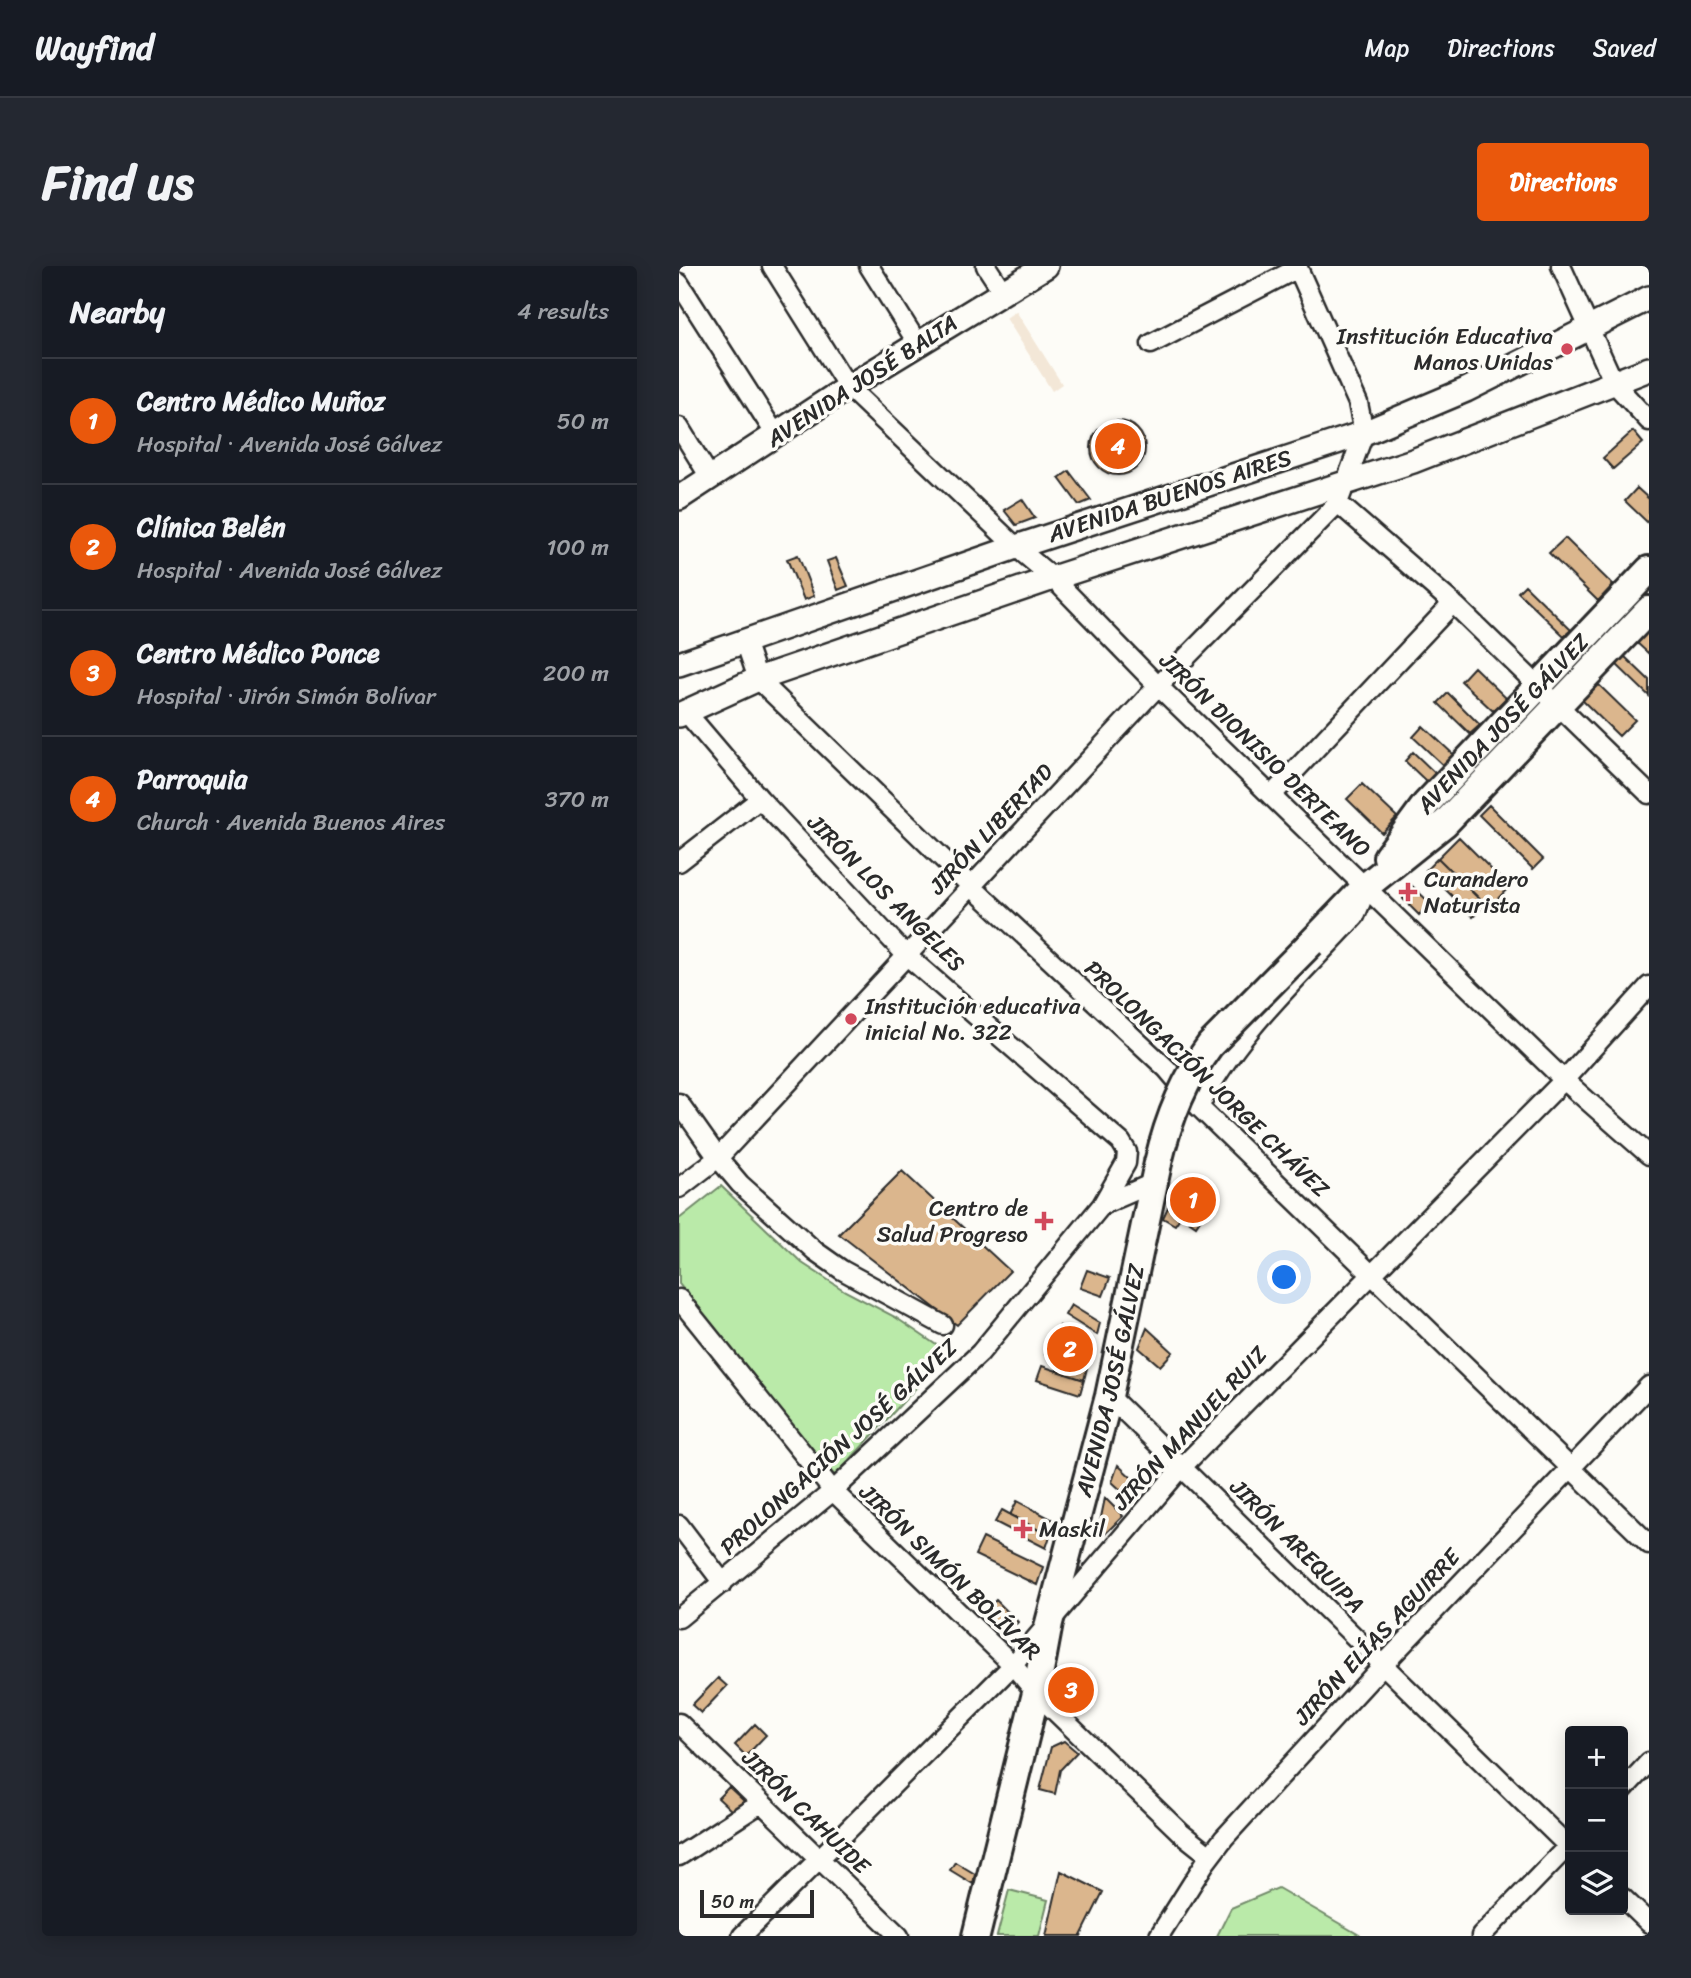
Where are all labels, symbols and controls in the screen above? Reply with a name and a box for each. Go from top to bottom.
text: Wayfind [35,19,154,77]
text: Map [1365,27,1409,69]
text: Directions [1447,27,1555,69]
text: Saved [1593,27,1656,69]
text: Find us [42,139,194,226]
button: Directions [1477,143,1649,221]
text: Nearby [70,285,165,339]
text: 4 results [517,291,609,332]
street label: AVENIDA JOSÉ BALTA [757,303,966,459]
place label: Institución Educativa Manos Unidas [1336,316,1553,383]
marker: Institución Educativa Manos Unidas [1559,341,1575,357]
text: Centro Médico Muñoz [137,378,385,424]
text: 1 [88,401,98,442]
text: 50 m [557,401,609,442]
pin: 4 [1095,420,1141,472]
text: Hospital · Avenida José Gálvez [137,424,442,465]
street label: AVENIDA BUENOS AIRES [1042,437,1297,555]
text: Clínica Belén [137,504,286,550]
text: 2 [86,527,100,568]
text: 100 m [546,527,609,568]
text: Hospital · Avenida José Gálvez [137,550,442,591]
street label: AVENIDA JOSÉ GÁLVEZ [1404,623,1600,823]
text: Centro Médico Ponce [137,630,380,676]
street label: JIRÓN DIONISIO DERTEANO [1148,641,1381,868]
text: 3 [87,653,99,694]
text: 200 m [543,653,609,694]
text: Hospital · Jirón Simón Bolívar [137,676,435,717]
street label: JIRÓN LIBERTAD [918,753,1064,905]
text: Parroquia [137,756,247,802]
text: 4 [86,779,100,820]
text: 370 m [545,779,609,820]
text: Church · Avenida Buenos Aires [137,802,445,843]
street label: JIRÓN LOS ANGELES [796,803,975,982]
place label: Curandero Naturista [1424,859,1529,926]
marker: Curandero Naturista [1398,882,1418,902]
street label: PROLONGACIÓN JORGE CHÁVEZ [1074,950,1340,1208]
place label: Institución educativa inicial No. 322 [864,986,1081,1053]
marker: Institución educativa inicial No. 322 [843,1011,859,1027]
pin: 1 [1170,1174,1216,1226]
place label: Centro de Salud Progreso [877,1188,1028,1255]
marker: Centro de Salud Progreso [1034,1211,1054,1231]
street label: AVENIDA JOSÉ GÁLVEZ [1062,1259,1157,1502]
your location [1267,1260,1301,1294]
pin: 2 [1047,1323,1093,1375]
street label: PROLONGACIÓN JOSÉ GÁLVEZ [710,1328,968,1566]
street label: JIRÓN MANUEL RUIZ [1101,1336,1278,1521]
street label: JIRÓN AREQUIPA [1219,1468,1374,1623]
street label: JIRÓN SIMÓN BOLÍVAR [848,1473,1051,1670]
place label: Maskil [1039,1509,1105,1550]
marker: Maskil [1013,1519,1033,1539]
street label: JIRÓN ELÍAS AGUIRRE [1283,1538,1472,1736]
pin: 3 [1048,1664,1094,1716]
map controls [1565,1726,1628,1915]
button: + [1565,1726,1628,1789]
street label: JIRÓN CAHUIDE [731,1739,881,1886]
button: − [1565,1789,1628,1852]
button: layers [1565,1852,1628,1915]
text: 50 m [711,1885,754,1918]
scale bar [700,1887,814,1919]

